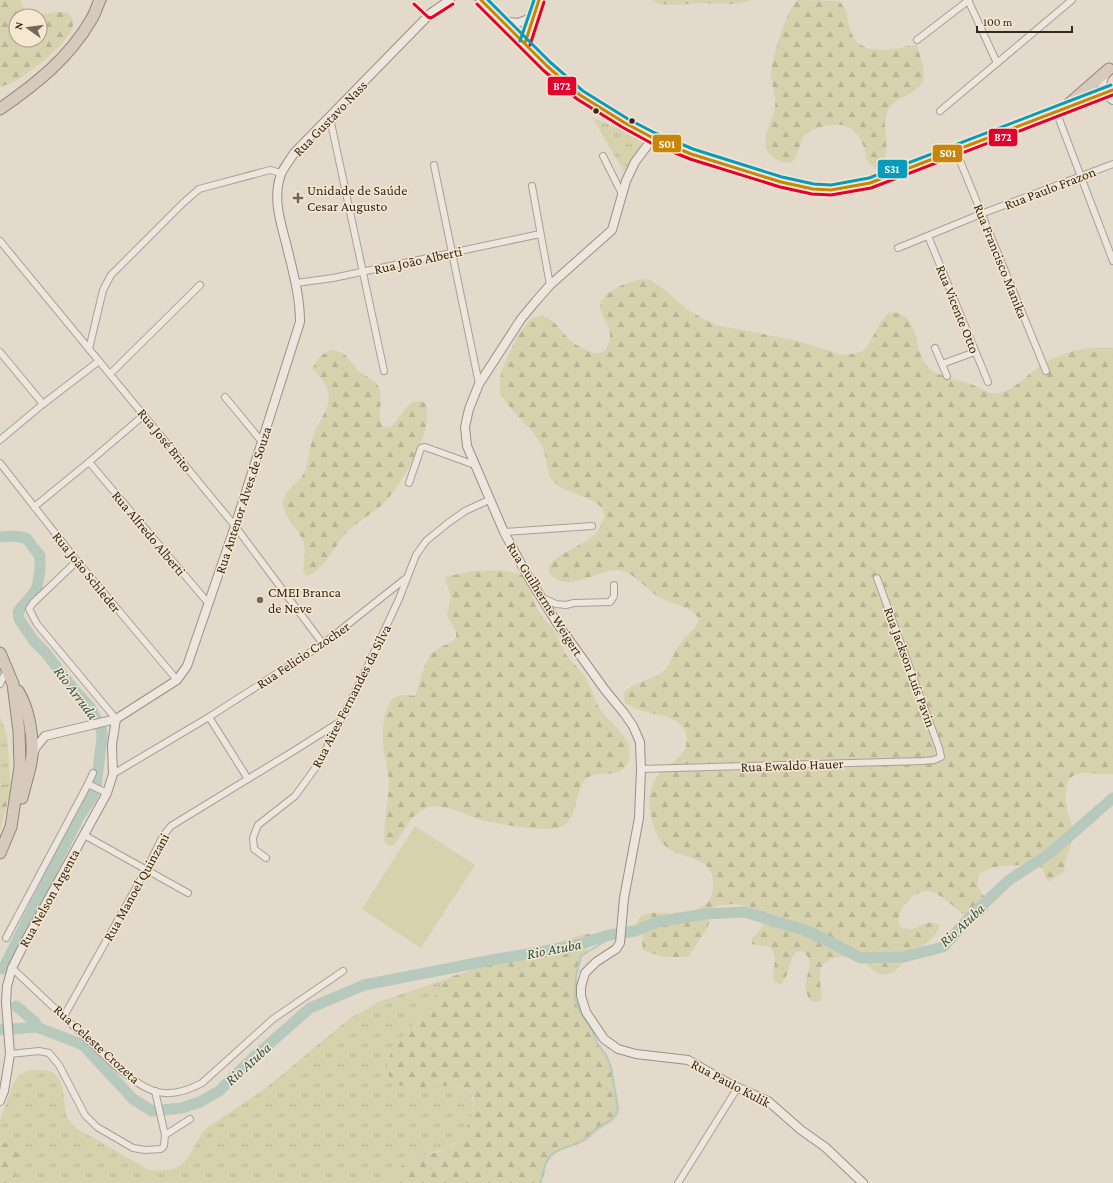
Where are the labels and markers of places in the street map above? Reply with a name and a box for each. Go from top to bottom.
unlabelled marker [591,106,601,116]
unlabelled marker [627,116,637,126]
place label: Unidade de Saúde Cesar Augusto [307,182,407,214]
marker: Unidade de Saúde Cesar Augusto [292,192,304,204]
place label: CMEI Branca de Neve [268,584,342,616]
marker: CMEI Branca de Neve [255,595,265,605]

